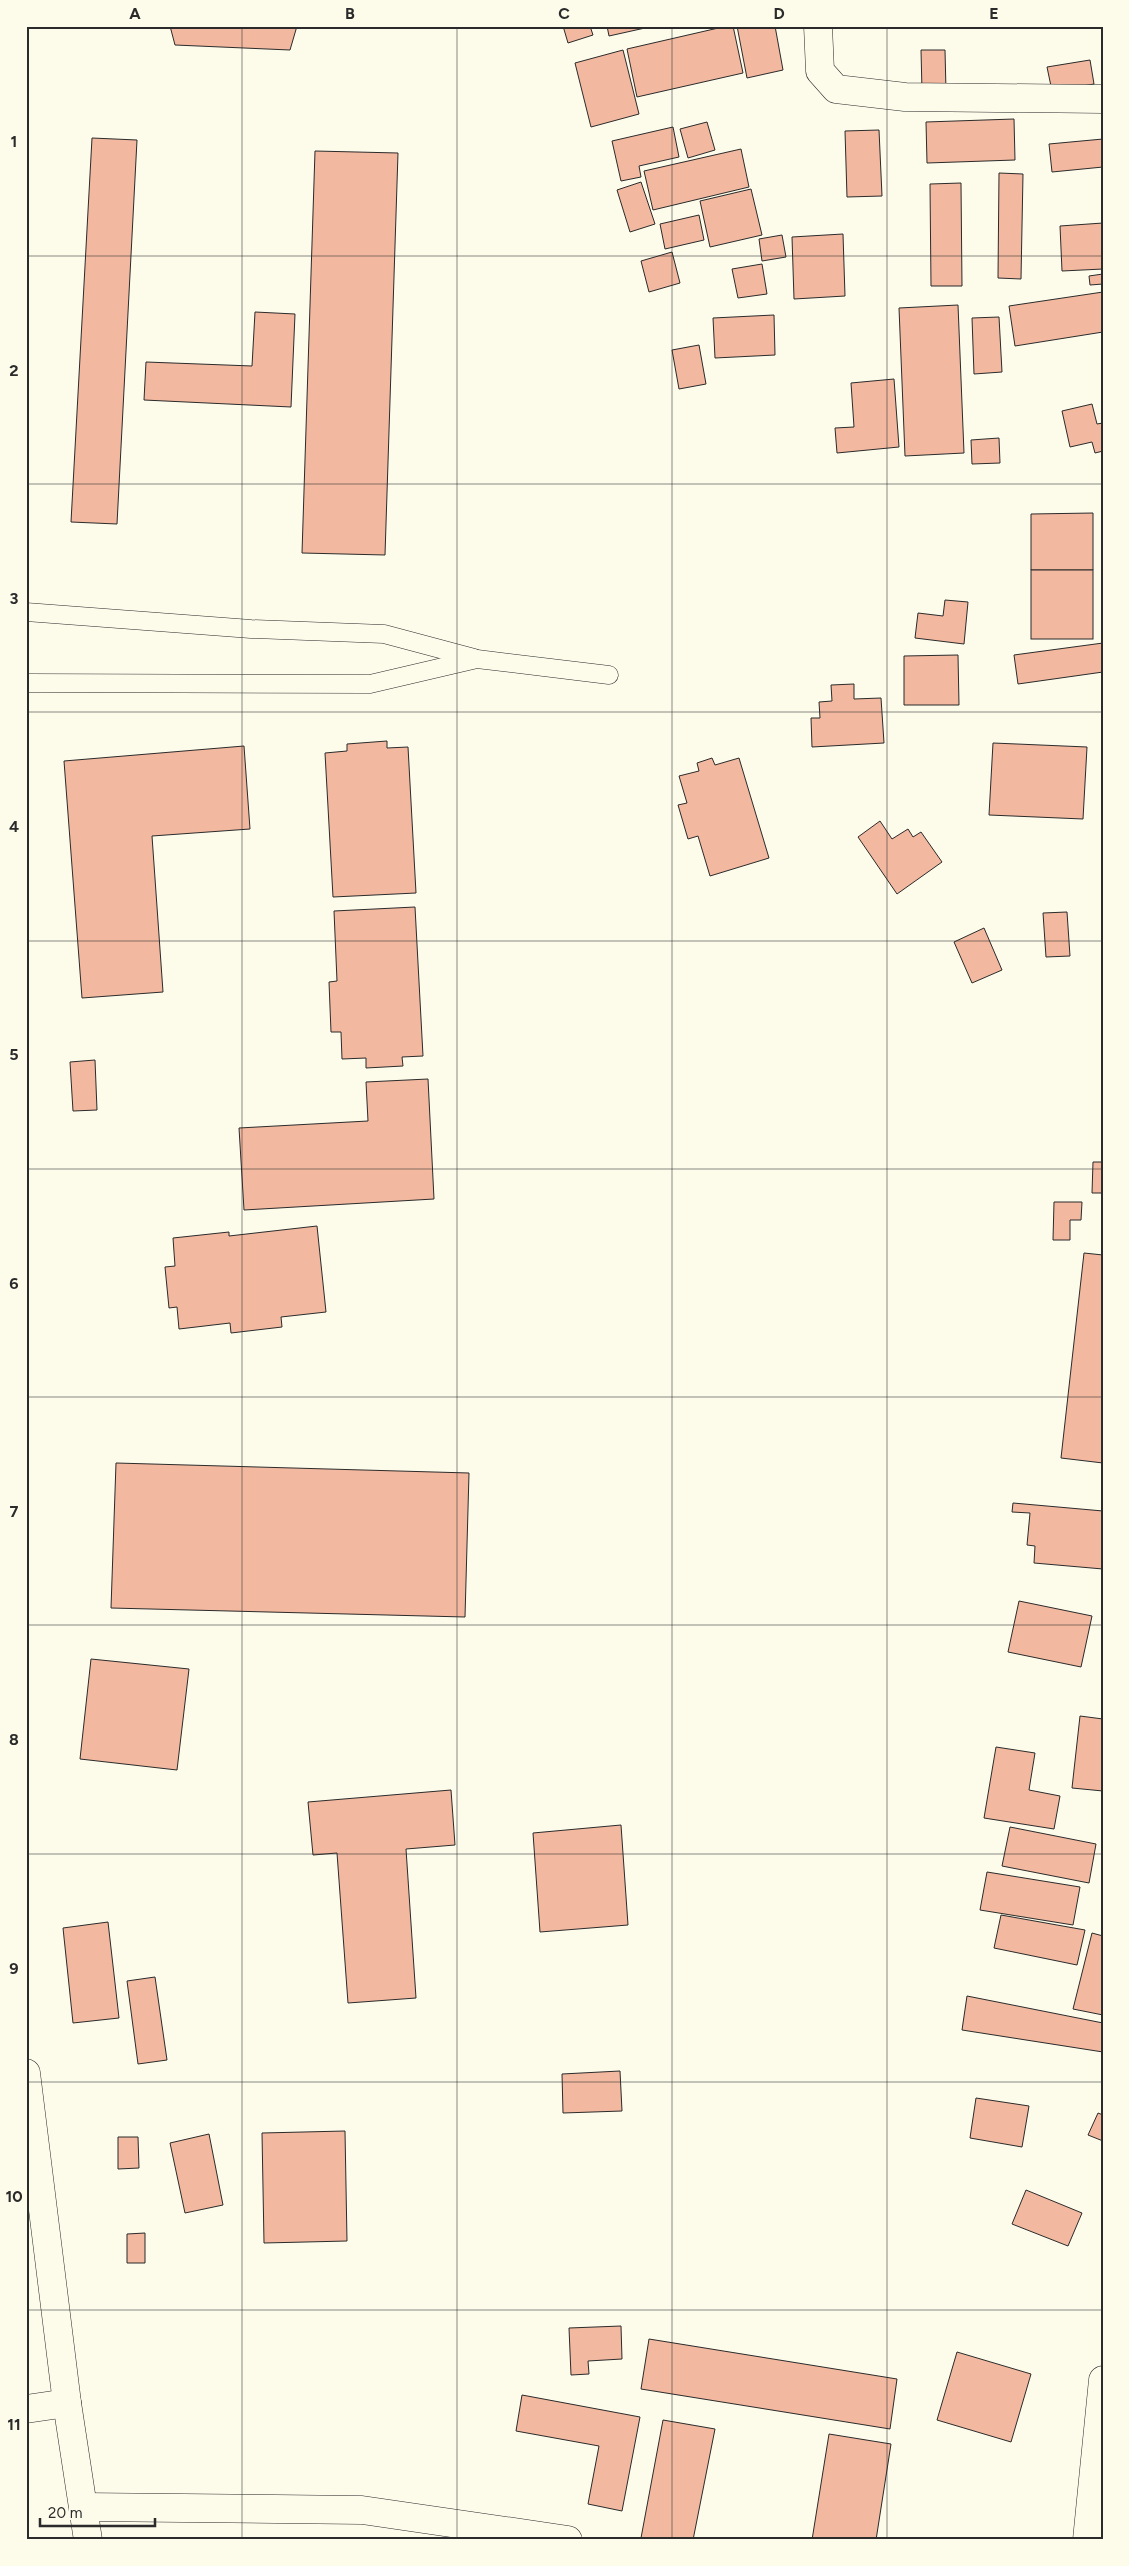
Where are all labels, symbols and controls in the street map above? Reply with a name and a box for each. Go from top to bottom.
text: A [129,4,141,23]
text: B [345,4,355,23]
text: C [558,4,570,23]
text: D [773,4,785,23]
text: E [989,4,999,23]
text: 1 [11,132,17,151]
text: 2 [9,361,19,380]
text: 3 [10,589,19,608]
text: 4 [9,817,19,836]
text: 5 [9,1045,19,1064]
text: 6 [9,1274,19,1293]
text: 7 [10,1502,19,1521]
text: 8 [9,1730,19,1749]
text: 9 [9,1959,19,1978]
text: 10 [5,2187,23,2206]
text: 11 [7,2415,21,2434]
scale bar [40,2496,155,2528]
text: 20 m [48,2504,82,2522]

